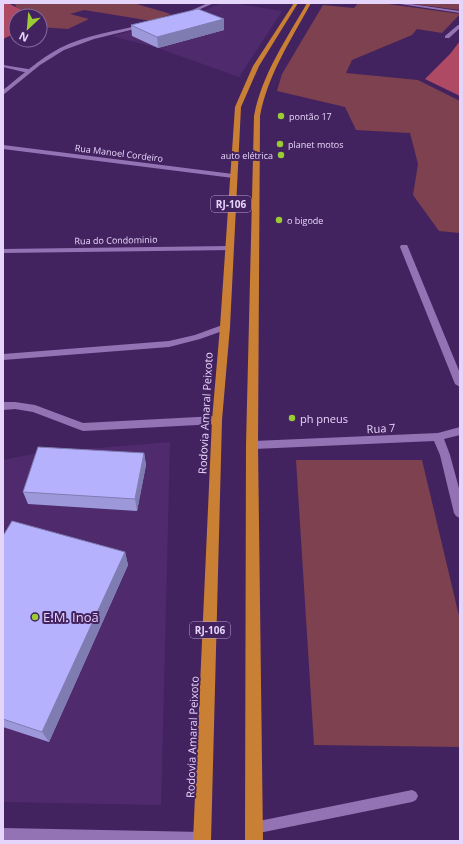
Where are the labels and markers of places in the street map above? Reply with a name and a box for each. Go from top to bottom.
place label: pontão 17 [289,110,332,123]
marker: pontão 17 [276,111,286,121]
place label: planet motos [288,138,344,151]
marker: planet motos [275,139,285,149]
place label: auto elétrica [221,149,273,162]
marker: auto elétrica [276,150,286,160]
place label: o bigode [287,214,323,227]
marker: o bigode [274,215,284,225]
place label: ph pneus [300,411,348,426]
marker: ph pneus [287,413,297,423]
place label: E.M. Inoã [43,608,99,626]
marker: E.M. Inoã [30,612,40,622]

